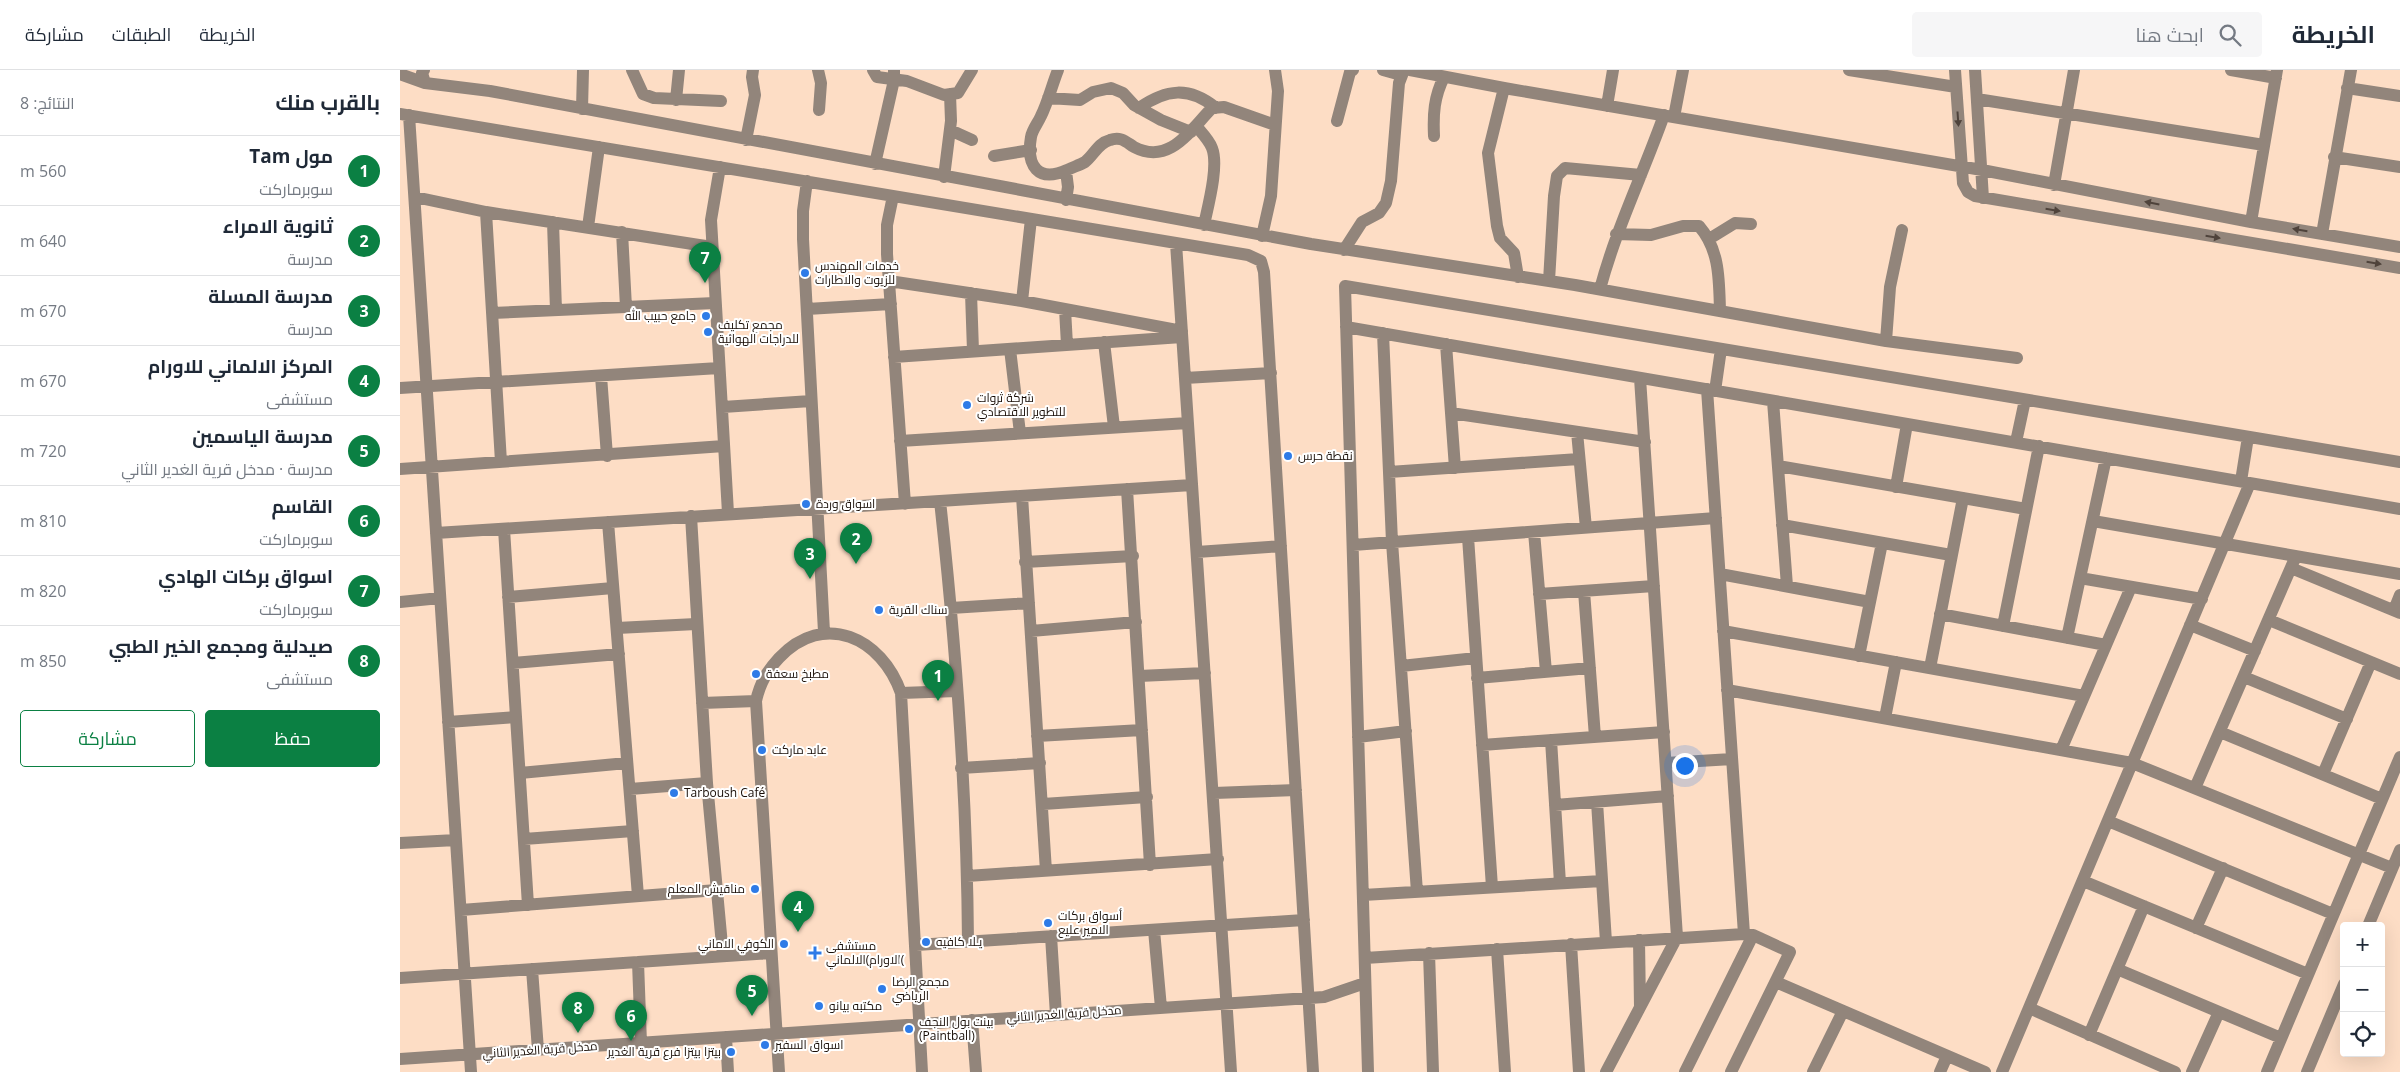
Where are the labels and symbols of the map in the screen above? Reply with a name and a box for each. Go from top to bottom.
one-way arrow [1954,111,1962,127]
one-way arrow [2144,199,2159,207]
one-way arrow [2046,206,2062,214]
one-way arrow [2292,226,2308,234]
one-way arrow [2206,233,2222,241]
pin: 7 [689,242,721,283]
place label: خدمات المهندس للزيوت والاطارات [815,257,899,288]
one-way arrow [2366,260,2382,268]
marker: خدمات المهندس للزيوت والاطارات [799,267,811,279]
place label: جامع حبيب الله [625,307,696,324]
marker: جامع حبيب الله [700,310,712,322]
place label: مجمع تكليف للدراجات الهوائية [718,316,799,347]
marker: مجمع تكليف للدراجات الهوائية [702,326,714,338]
place label: شركة ثروات للتطوير الاقتصادي [977,389,1065,422]
marker: شركة ثروات للتطوير الاقتصادي [961,399,973,411]
place label: نقطة حرس [1298,447,1353,464]
marker: نقطة حرس [1282,450,1294,462]
place label: اسواق وردة [816,495,875,512]
marker: اسواق وردة [800,498,812,510]
pin: 2 [840,523,872,564]
pin: 3 [794,538,826,579]
place label: سناك القرية [889,601,947,618]
marker: سناك القرية [873,604,885,616]
pin: 1 [922,660,954,701]
place label: مطبخ سعفة [766,665,829,682]
marker: مطبخ سعفة [750,668,762,680]
place label: عابد ماركت [772,741,827,758]
marker: عابد ماركت [756,744,768,756]
your location [1672,753,1698,779]
place label: Tarboush Café [684,784,766,801]
marker: Tarboush Café [668,787,680,799]
place label: مناقيش المعلم [667,880,745,897]
marker: مناقيش المعلم [749,883,761,895]
pin: 4 [782,891,814,932]
place label: أسواق بركات الامير عليع [1058,907,1122,938]
marker: أسواق بركات الامير عليع [1042,917,1054,929]
place label: يـلا كافيه [936,933,983,950]
place label: الكوفي الاماني [698,935,774,954]
marker: يـلا كافيه [920,936,932,948]
place label: مستشفى الاورام)الالماني( [826,937,905,970]
marker: الكوفي الاماني [778,938,790,950]
marker: مستشفى الاورام)الالماني( [808,946,822,960]
place label: مجمع الرضا الرياضي [892,973,949,1006]
pin: 5 [736,975,768,1016]
marker: مجمع الرضا الرياضي [876,983,888,995]
pin: 8 [562,992,594,1033]
place label: مكتبه بيانو [829,997,882,1014]
pin: 6 [615,1000,647,1041]
marker: مكتبه بيانو [813,1000,825,1012]
street label: مدخل قرية الغدير الثاني [1006,1001,1122,1028]
place label: بينت بول النجف (Paintball) [919,1013,993,1044]
marker: بينت بول النجف (Paintball) [903,1023,915,1035]
place label: اسواق السفير [774,1036,843,1053]
street label: مدخل قرية الغدير الثاني [482,1037,598,1064]
marker: اسواق السفير [759,1039,771,1051]
place label: بيتزا بيتزا فرع قرية الغدير [606,1043,721,1060]
marker: بيتزا بيتزا فرع قرية الغدير [725,1046,737,1058]

